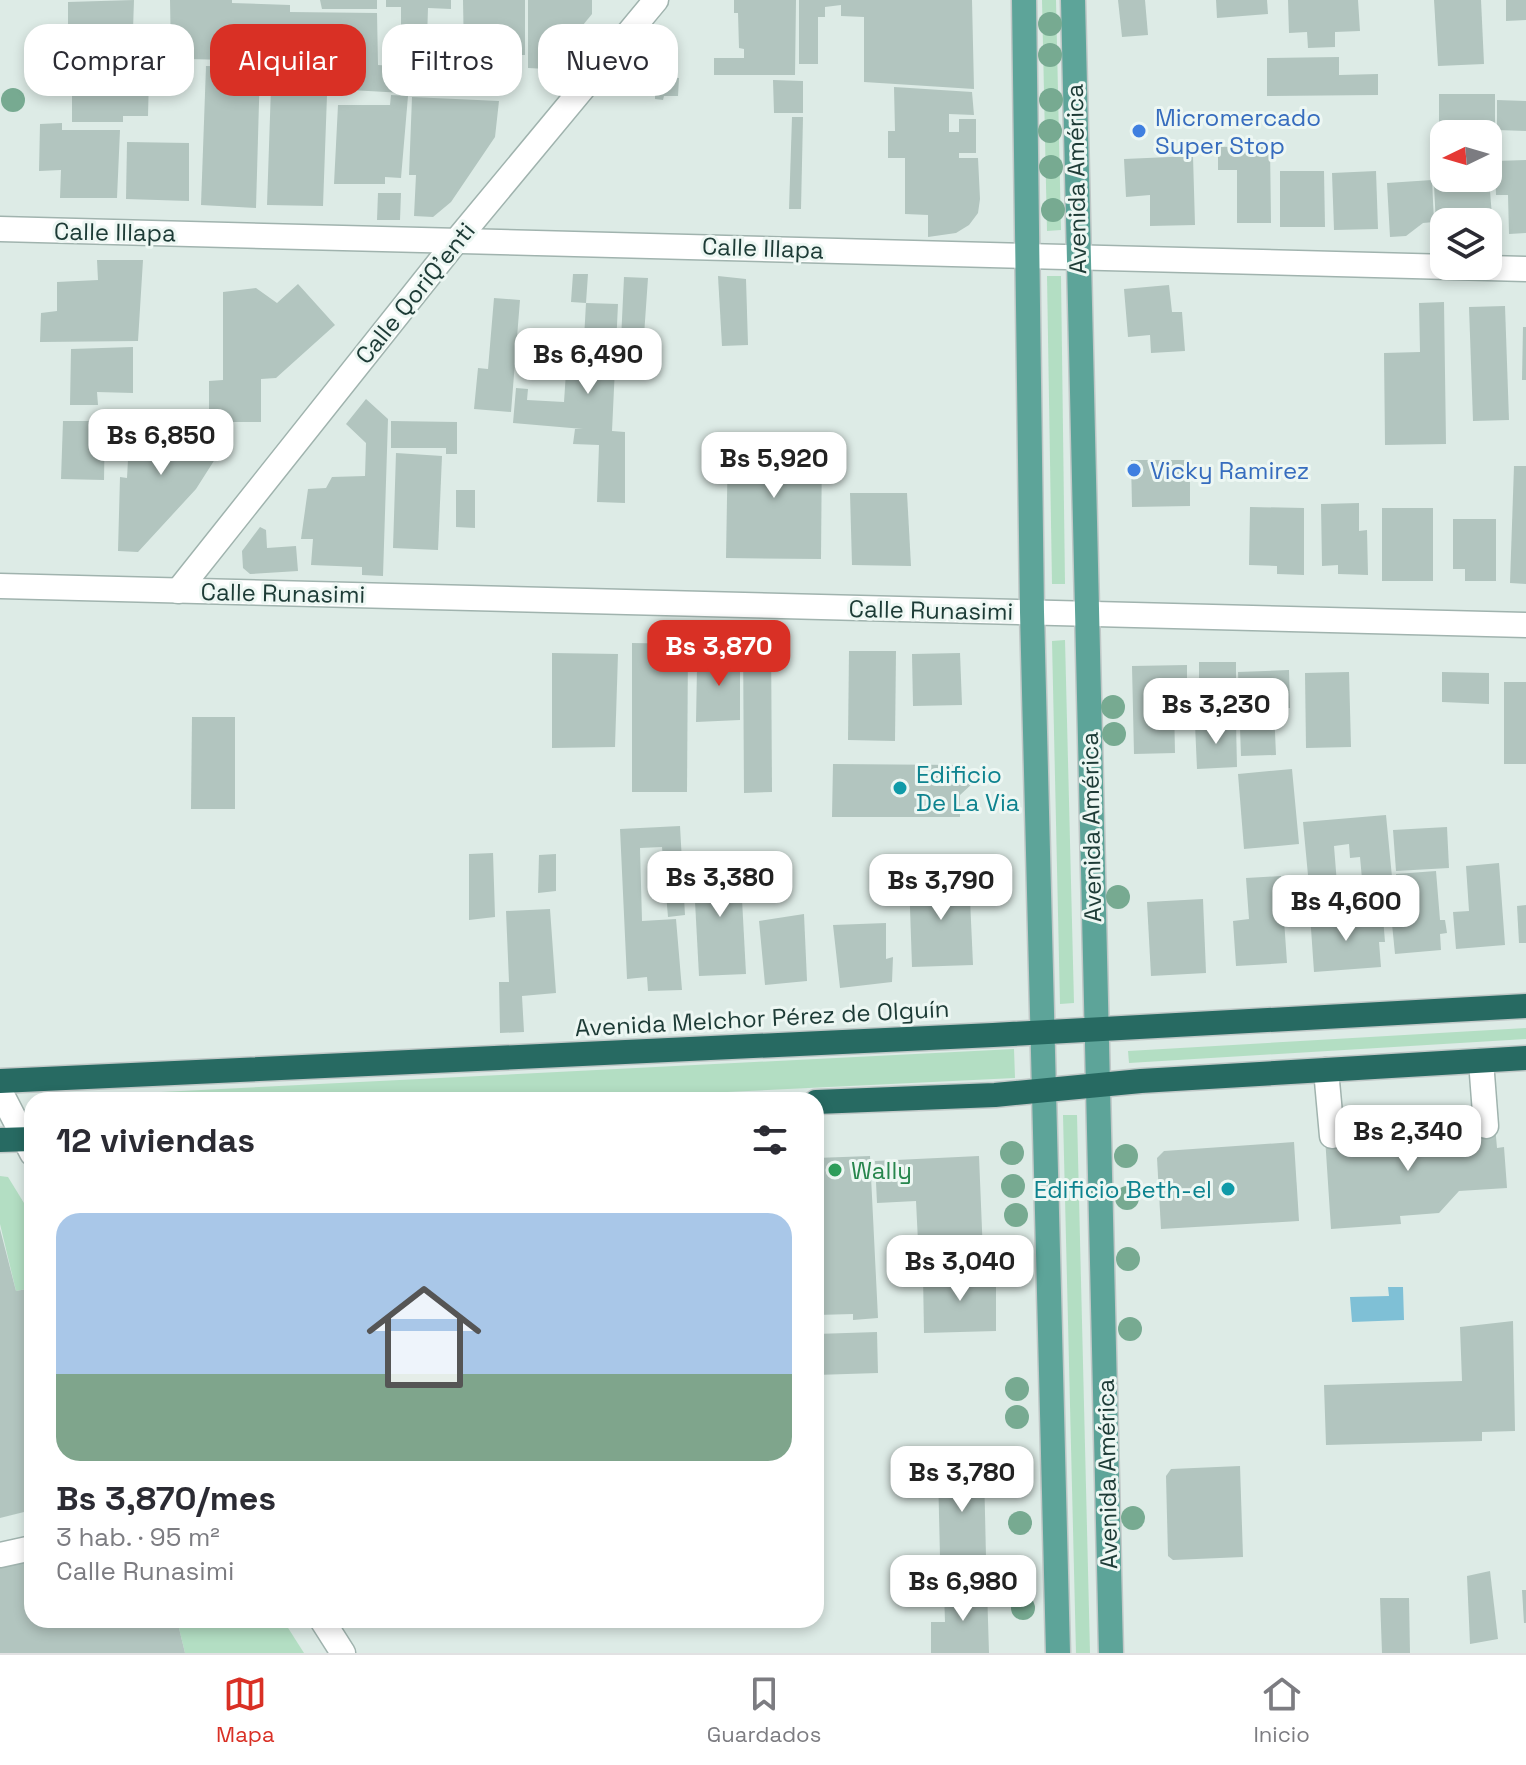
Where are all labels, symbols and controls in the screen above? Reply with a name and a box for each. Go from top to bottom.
chip: Comprar [24,24,194,96]
chip: Alquilar [210,24,366,96]
chip: Filtros [382,24,522,96]
chip: Nuevo [538,24,678,96]
street label: Avenida América [1059,84,1093,274]
place label: Micromercado Super Stop [1155,102,1321,161]
north arrow [1430,120,1502,192]
map controls [1430,120,1502,280]
marker: Micromercado Super Stop [1130,122,1148,140]
button: layers [1430,208,1502,280]
street label: Calle Illapa [54,215,176,249]
street label: Calle QoriQ'enti [348,216,482,370]
street label: Calle Illapa [701,230,825,266]
pin: Bs 6,490 [505,328,671,396]
text: Bs 6,490 [533,337,643,371]
pin: Bs 6,850 [78,409,244,477]
text: Bs 6,850 [106,418,216,452]
pin: Bs 5,920 [691,432,857,500]
text: Bs 5,920 [719,441,829,475]
place label: Vicky Ramirez [1150,455,1309,486]
marker: Vicky Ramirez [1125,461,1143,479]
street label: Calle Runasimi [200,576,366,610]
street label: Calle Runasimi [848,593,1014,627]
pin: Bs 3,870 [636,620,802,688]
text: Bs 3,870 [665,629,773,663]
pin: Bs 3,230 [1133,678,1299,746]
text: Bs 3,230 [1161,687,1271,721]
street label: Avenida América [1074,732,1108,922]
place label: Edificio De La Via [916,759,1020,818]
marker: Edificio De La Via [891,779,909,797]
pin: Bs 3,380 [637,851,803,919]
pin: Bs 3,790 [858,854,1024,922]
text: Bs 3,380 [665,860,775,894]
text: Bs 3,790 [887,863,995,897]
pin: Bs 4,600 [1263,875,1429,943]
text: Bs 4,600 [1290,884,1402,918]
street label: Avenida Melchor Pérez de Olguín [574,993,950,1043]
pin: Bs 2,340 [1325,1105,1491,1173]
text: Bs 2,340 [1353,1114,1463,1148]
icon: filters [748,1118,792,1162]
text: 12 viviendas [56,1119,255,1162]
place label: Wally [851,1155,912,1186]
marker: Wally [826,1161,844,1179]
place label: Edificio Beth-el [1034,1174,1212,1205]
marker: Edificio Beth-el [1219,1180,1237,1198]
pin: Bs 3,040 [877,1235,1043,1303]
text: Bs 3,040 [905,1244,1015,1278]
icon: home [352,1265,496,1409]
street label: Avenida América [1090,1379,1124,1569]
pin: Bs 3,780 [879,1446,1045,1514]
text: Bs 3,780 [909,1455,1015,1489]
text: Bs 3,870/mes [56,1477,276,1520]
text: 3 hab. · 95 m² [56,1520,220,1554]
text: Calle Runasimi [56,1554,234,1588]
pin: Bs 6,980 [880,1555,1046,1623]
text: Bs 6,980 [908,1564,1018,1598]
tab: Mapa [216,1672,275,1748]
tab: Guardados [707,1672,821,1748]
tab: Inicio [1253,1672,1310,1748]

